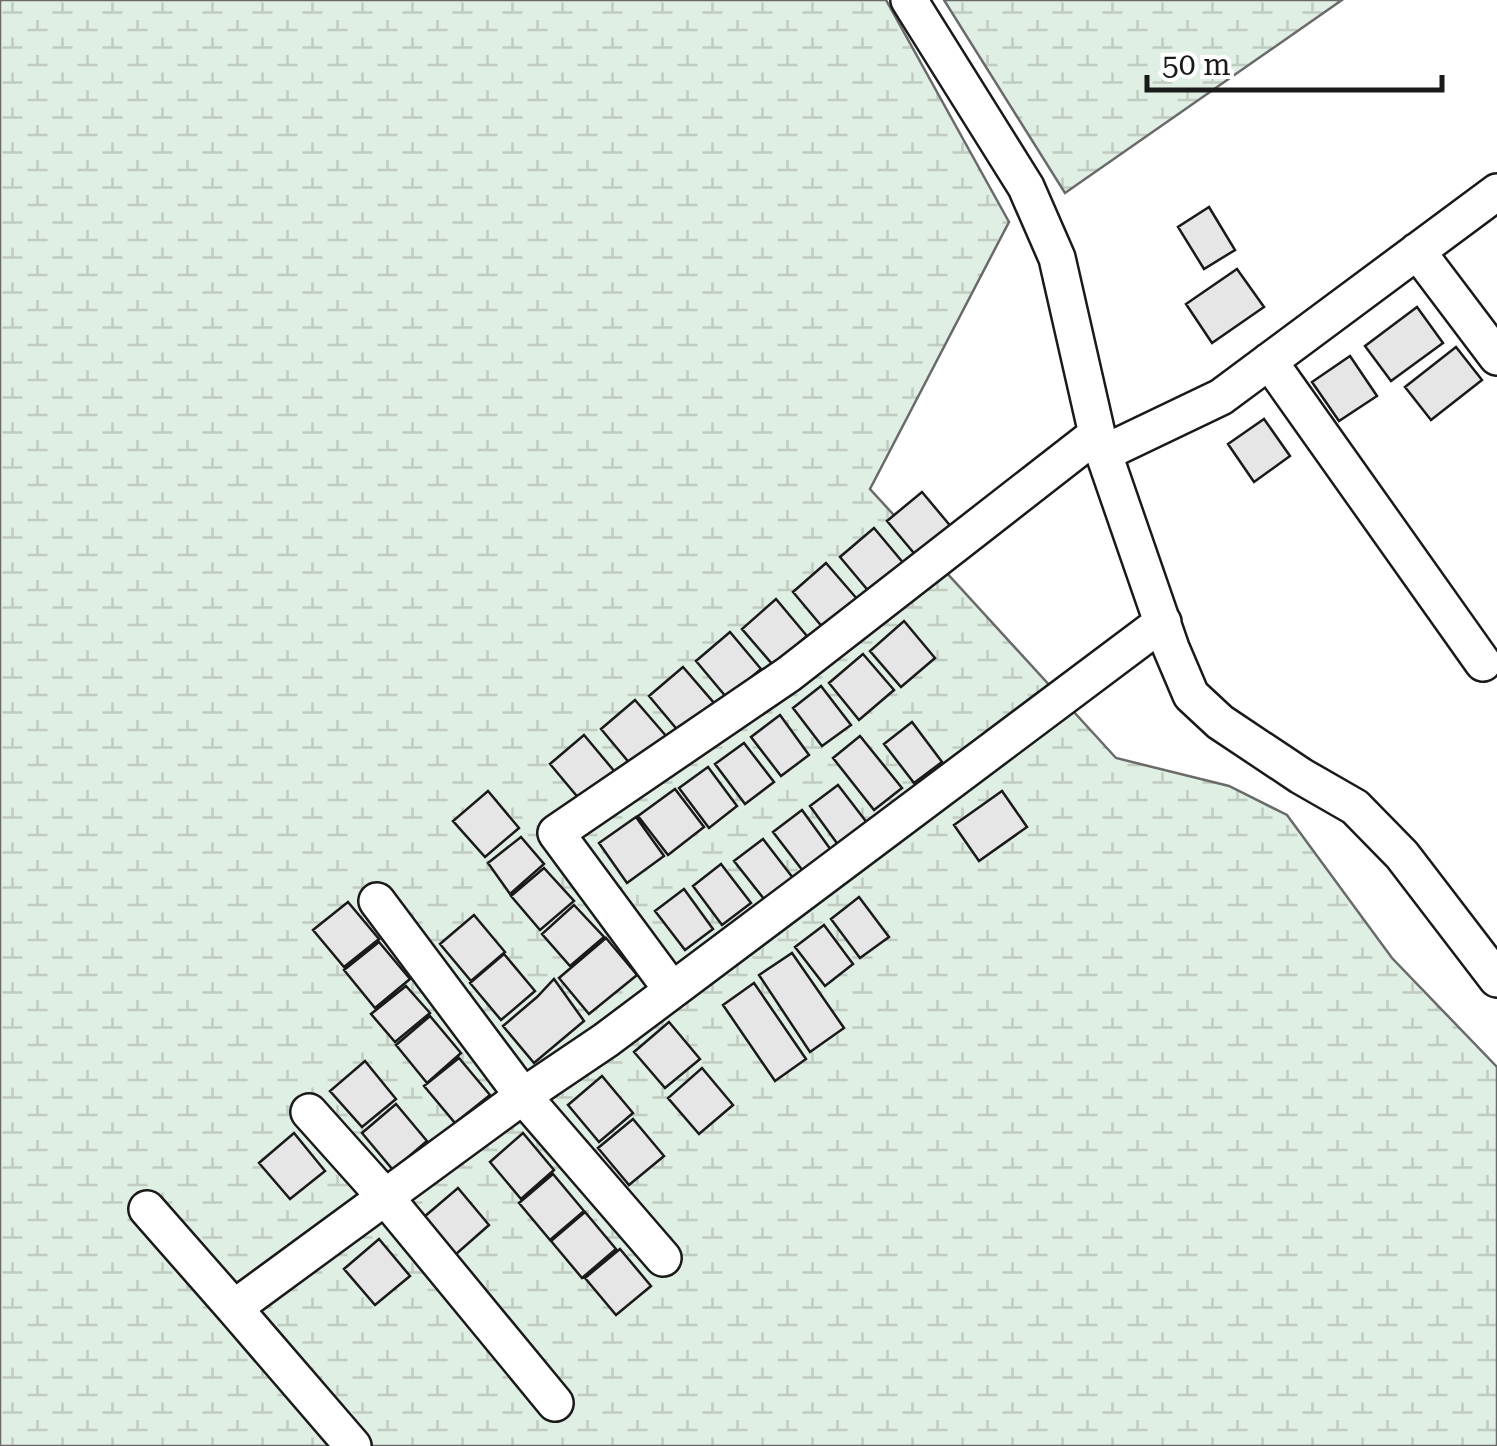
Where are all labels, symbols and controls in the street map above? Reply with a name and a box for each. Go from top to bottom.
scale bar [1147,30,1442,92]
text: 50 m [1162,47,1231,82]

